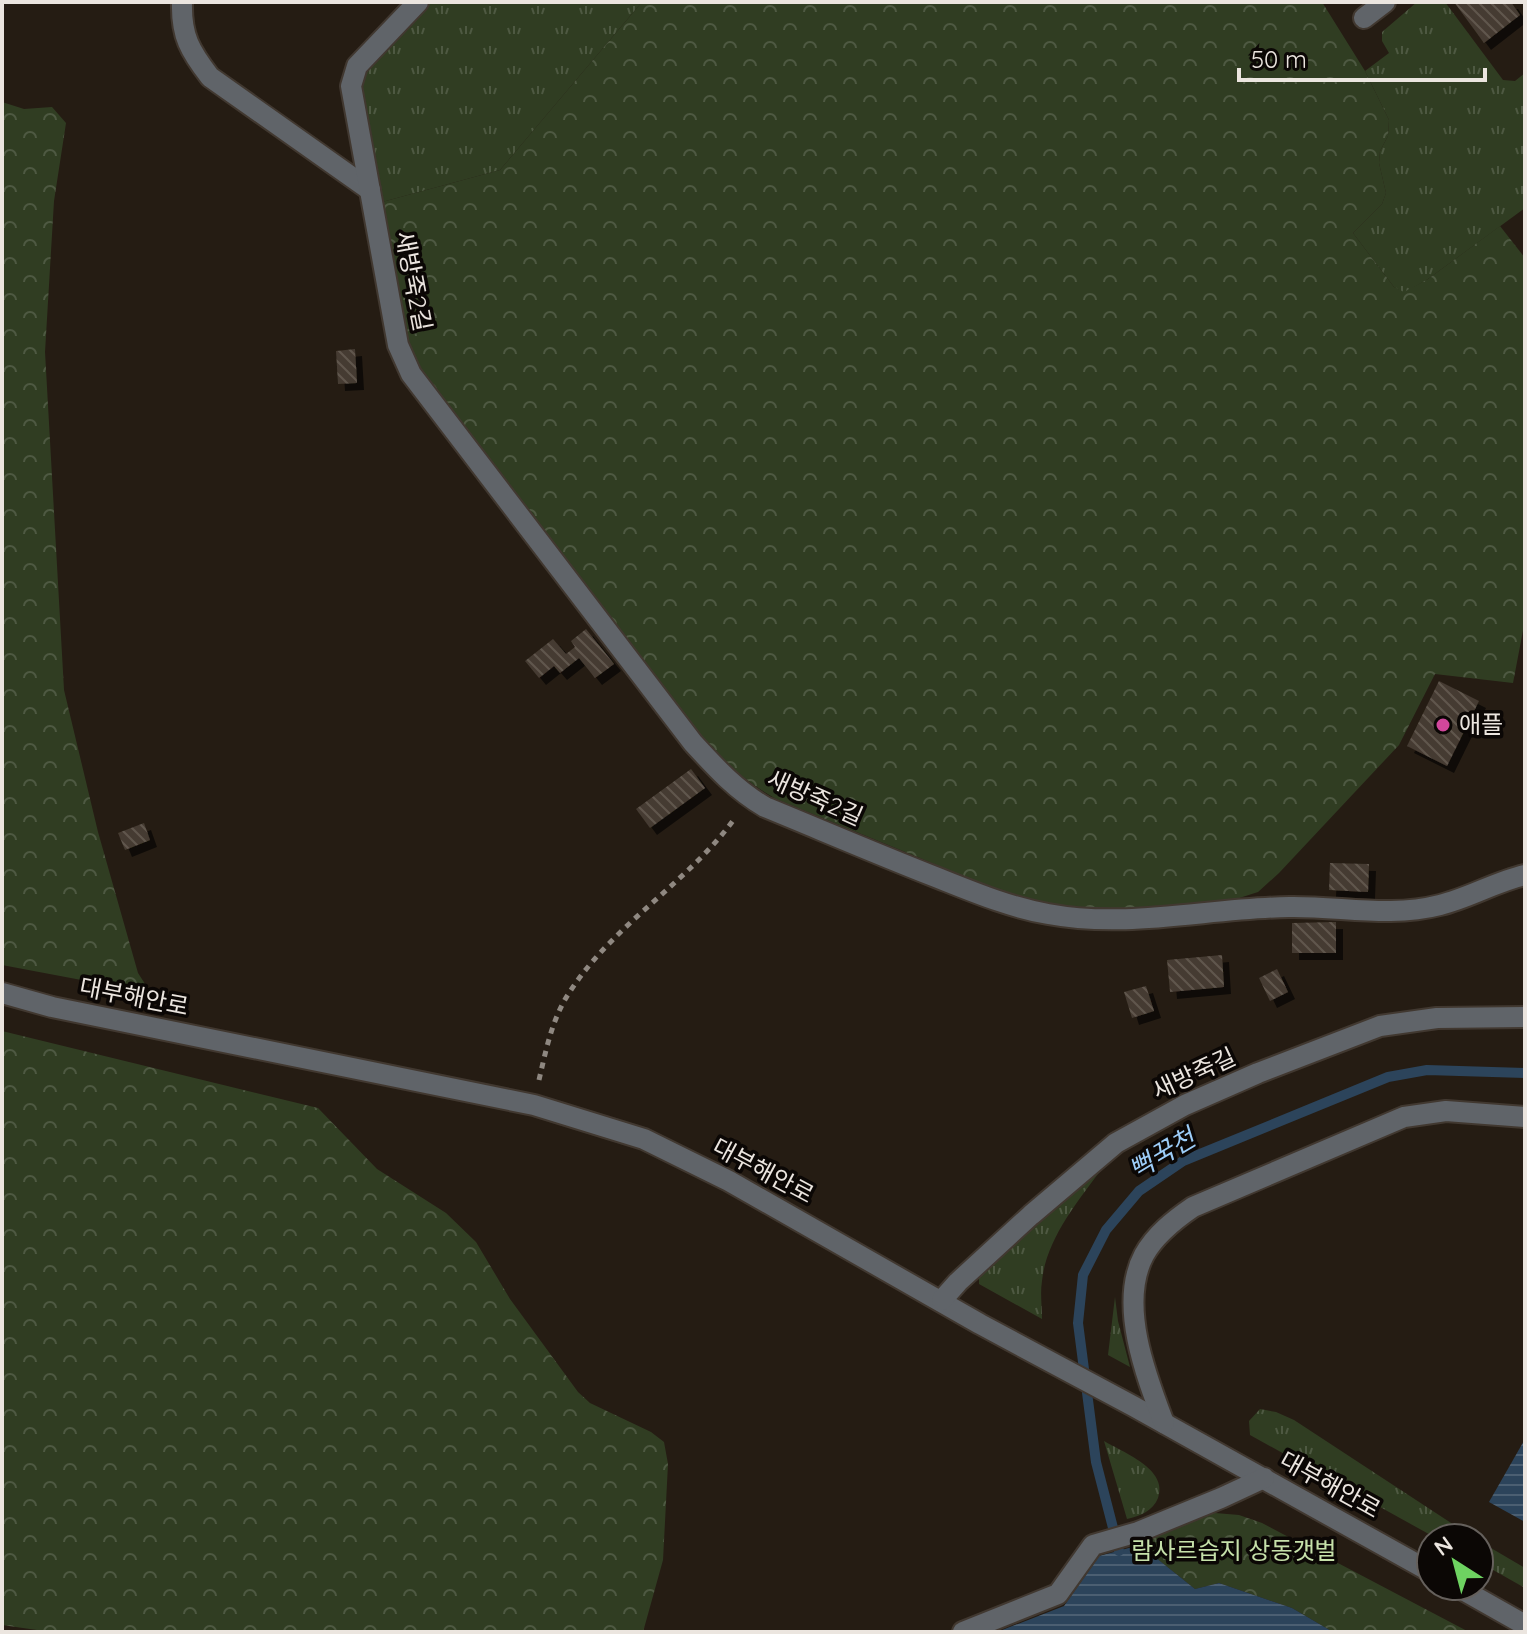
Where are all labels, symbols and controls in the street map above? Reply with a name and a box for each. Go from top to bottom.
scale bar [1239,32,1485,82]
text: 50 m [1251,44,1307,74]
street label: 새방죽2길 [390,228,438,334]
place label: 애플 [1459,709,1503,739]
marker: 애플 [1434,716,1452,734]
street label: 새방죽2길 [763,763,868,831]
street label: 대부해안로 [77,971,191,1021]
street label: 새방죽길 [1147,1041,1240,1105]
water label: 뻑꾹천 [1122,1119,1204,1186]
street label: 대부해안로 [708,1131,819,1209]
street label: 대부해안로 [1275,1444,1386,1524]
north arrow [1415,1522,1495,1602]
text: N [1428,1530,1458,1562]
park label: 람사르습지 상동갯벌 [1131,1535,1337,1565]

